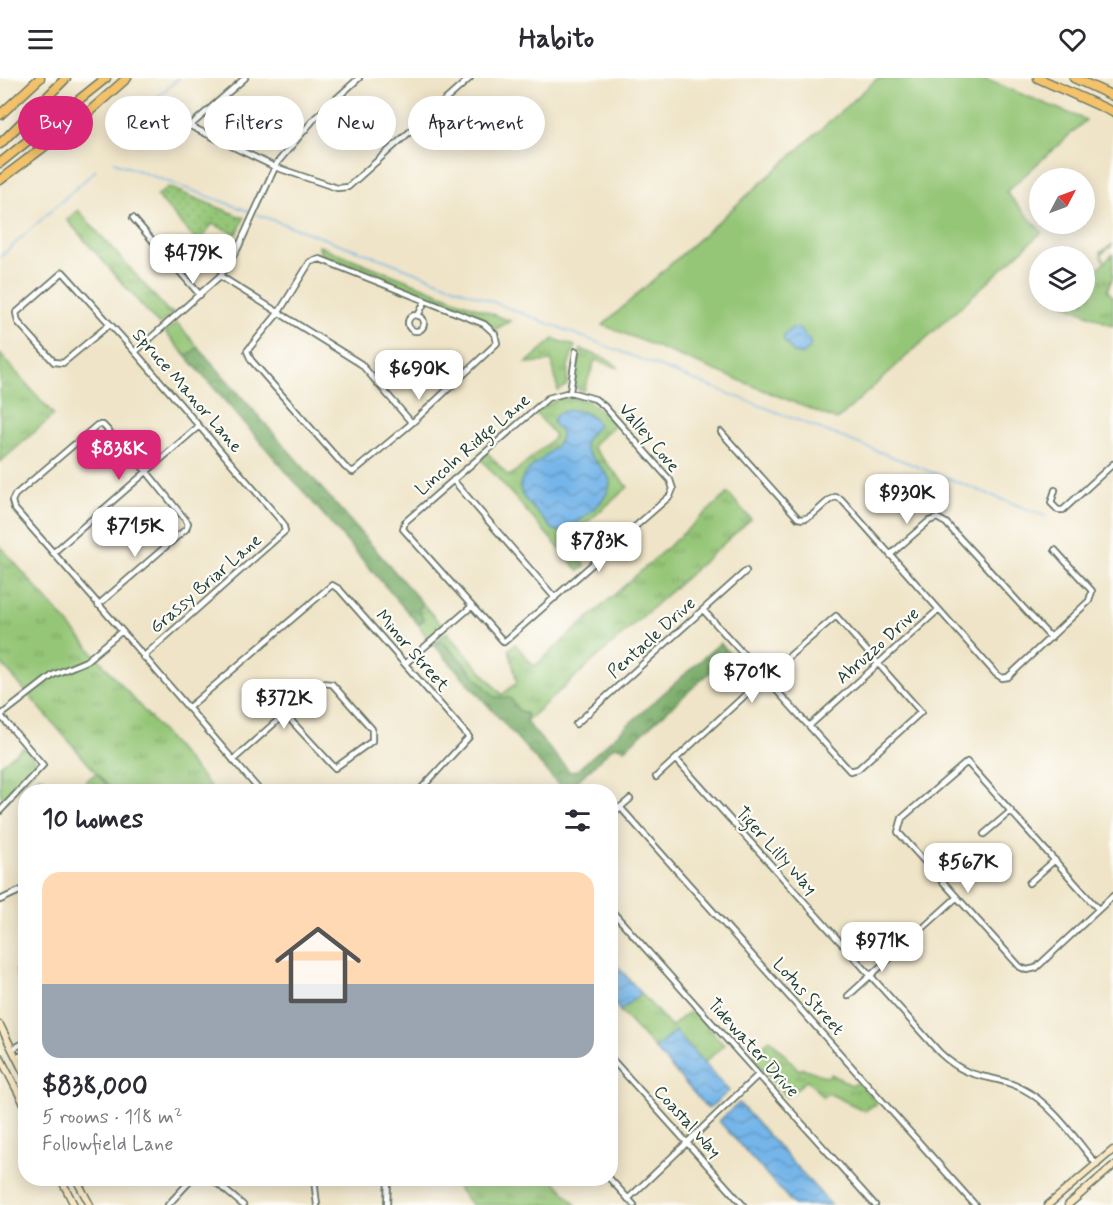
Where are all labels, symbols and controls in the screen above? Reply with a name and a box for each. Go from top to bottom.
text: Habito [519,22,594,57]
icon: menu [24,23,57,56]
icon: heart [1056,23,1089,56]
chip: Buy [18,96,93,150]
chip: Rent [105,96,192,150]
chip: Filters [204,96,304,150]
chip: New [316,96,396,150]
chip: Apartment [408,96,545,150]
north arrow [1029,168,1095,234]
map controls [1029,168,1095,312]
pin: $479K [151,234,235,285]
text: $479K [164,240,222,267]
button: layers [1029,246,1095,312]
street label: Spruce Manor Lane [126,324,248,458]
pin: $690K [377,350,461,401]
text: $690K [389,356,449,383]
street label: Lincoln Ridge Lane [411,388,537,503]
street label: Valley Cove [613,398,685,478]
pin: $838K [77,430,161,481]
text: $838K [91,436,147,463]
pin: $930K [865,474,949,525]
text: $930K [879,480,935,507]
pin: $715K [93,507,177,558]
text: $715K [106,513,164,540]
pin: $783K [557,522,641,573]
text: $783K [570,528,628,555]
street label: Grassy Briar Lane [145,529,267,639]
street label: Pentacle Drive [603,592,701,684]
street label: Abruzzo Drive [831,602,925,690]
street label: Minor Street [370,605,455,698]
pin: $701K [710,653,794,704]
text: $701K [723,659,781,686]
pin: $372K [242,679,326,730]
text: $372K [256,685,312,712]
street label: Tiger Lilly Way [728,802,822,902]
text: 10 homes [42,803,143,837]
icon: filters [561,804,594,837]
pin: $567K [926,843,1010,894]
text: $567K [938,849,998,876]
icon: home [264,911,372,1019]
pin: $971K [840,922,924,973]
text: $971K [855,928,909,955]
street label: Lotus Street [767,953,849,1041]
street label: Tidewater Drive [702,993,804,1103]
text: $838,000 [42,1070,148,1104]
street label: Coastal Way [648,1080,726,1164]
text: 5 rooms · 118 m² [42,1104,183,1131]
text: Followfield Lane [42,1131,173,1158]

